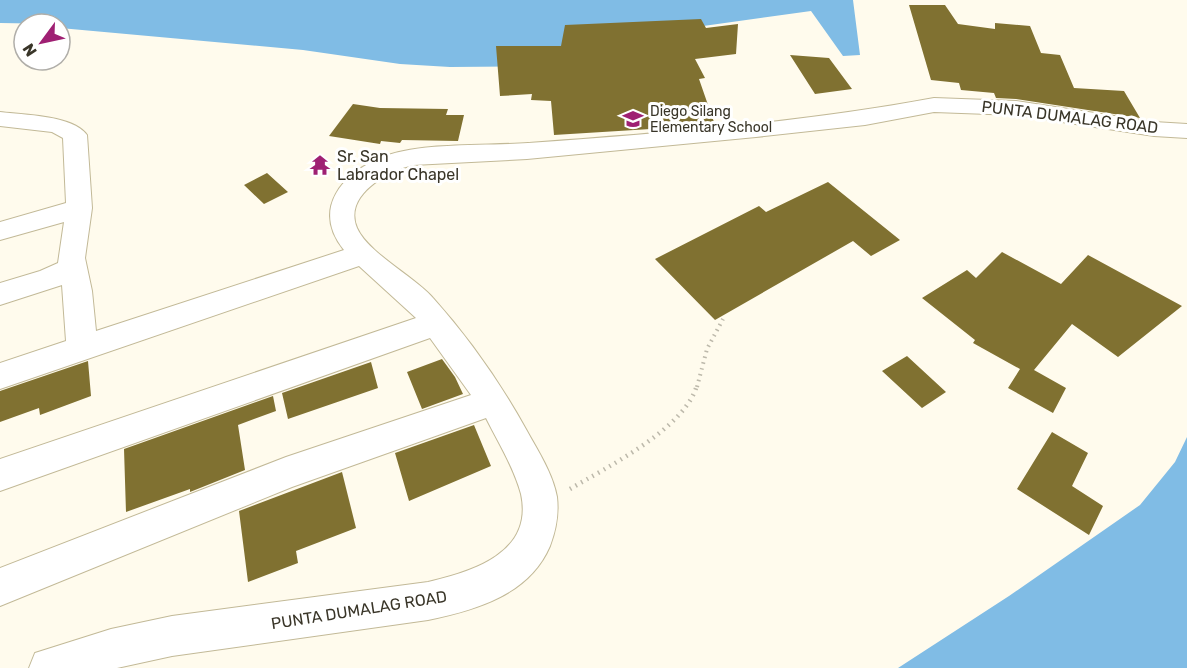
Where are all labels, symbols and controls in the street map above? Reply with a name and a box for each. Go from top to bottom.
north arrow [12,12,72,72]
text: N [19,40,41,60]
street label: PUNTA DUMALAG ROAD [981,97,1159,137]
place label: Diego Silang Elementary School [650,103,772,136]
school or university icon: Diego Silang Elementary School [621,107,645,131]
place label: Sr. San Labrador Chapel [337,147,459,184]
temple icon: Sr. San Labrador Chapel [308,153,332,177]
street label: PUNTA DUMALAG ROAD [270,587,448,633]

